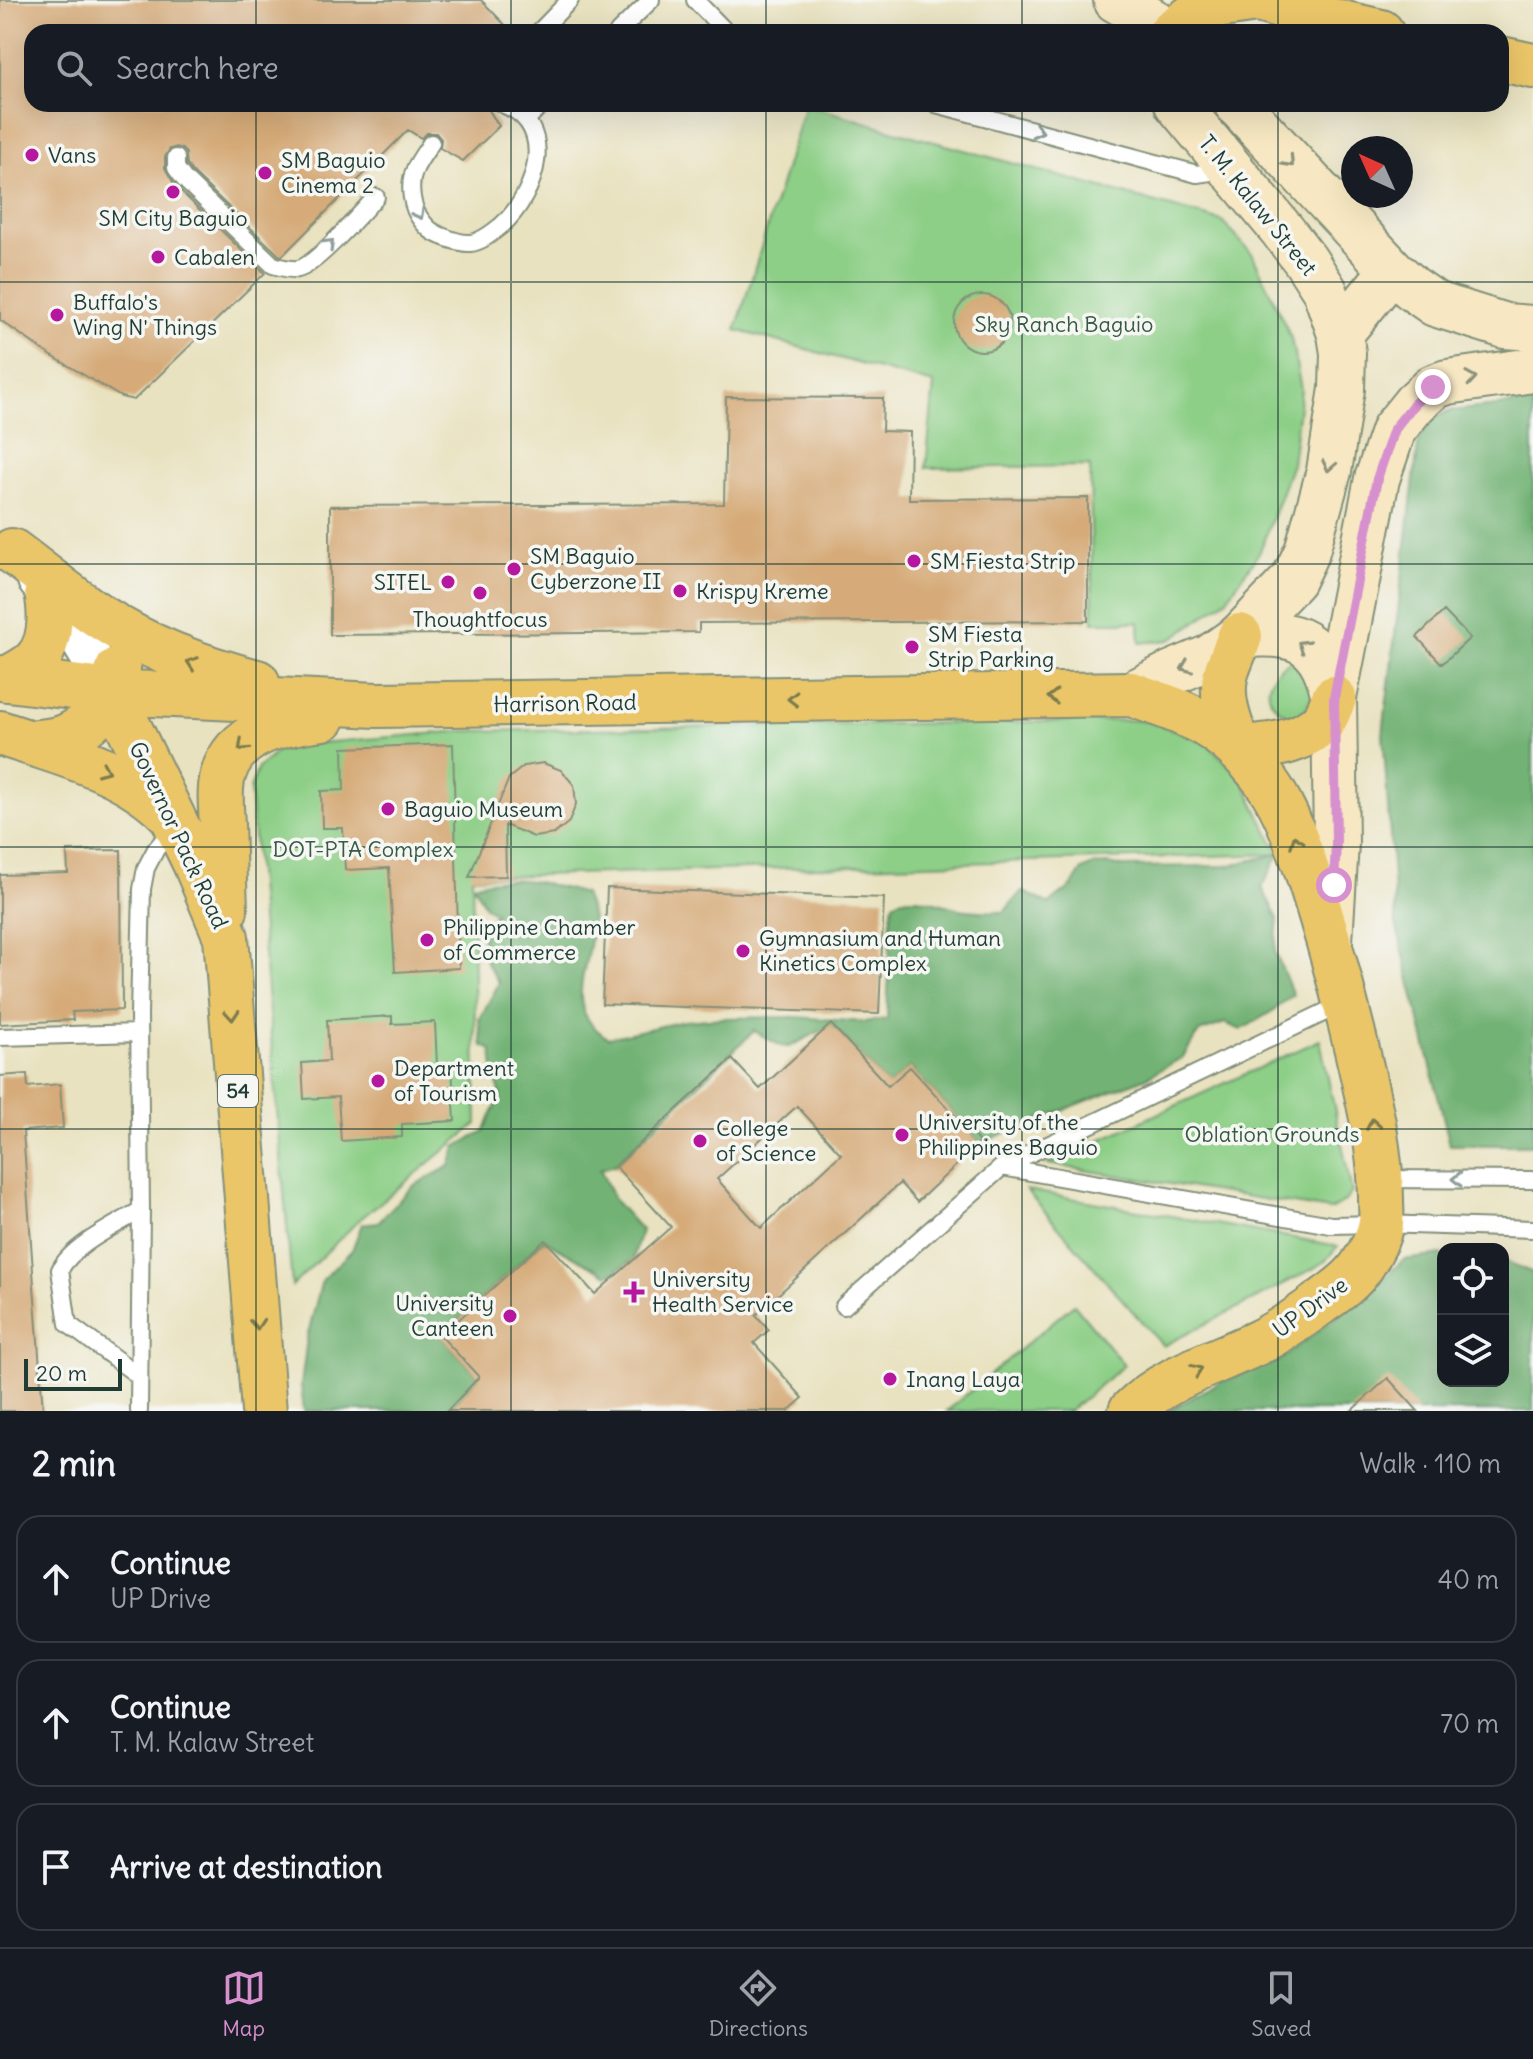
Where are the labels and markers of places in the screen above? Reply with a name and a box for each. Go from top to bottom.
place label: Vans [48,141,96,169]
marker: Vans [23,146,41,164]
place label: SM Baguio Cinema 2 [281,146,386,199]
marker: SM Baguio Cinema 2 [256,164,274,182]
marker: SM City Baguio [164,183,182,201]
place label: SM City Baguio [98,204,248,232]
place label: Cabalen [174,243,255,271]
marker: Cabalen [149,248,167,266]
place label: Buffalo's Wing N' Things [73,288,217,341]
marker: Buffalo's Wing N' Things [48,306,66,324]
place label: SM Baguio Cyberzone II [530,542,661,595]
place label: SM Fiesta Strip [930,547,1076,575]
marker: SM Fiesta Strip [905,552,923,570]
marker: SM Baguio Cyberzone II [505,560,523,578]
place label: SITEL [374,568,432,596]
marker: SITEL [439,573,457,591]
place label: Krispy Kreme [696,577,829,605]
marker: Krispy Kreme [671,582,689,600]
marker: Thoughtfocus [471,584,489,602]
place label: Thoughtfocus [413,605,547,633]
place label: SM Fiesta Strip Parking [928,620,1054,673]
marker: SM Fiesta Strip Parking [903,638,921,656]
place label: Baguio Museum [404,795,563,823]
marker: Baguio Museum [379,800,397,818]
place label: Philippine Chamber of Commerce [443,913,636,966]
place label: Gymnasium and Human Kinetics Complex [759,924,1001,977]
marker: Philippine Chamber of Commerce [418,931,436,949]
marker: Gymnasium and Human Kinetics Complex [734,942,752,960]
place label: Department of Tourism [394,1054,514,1107]
marker: Department of Tourism [369,1072,387,1090]
place label: University of the Philippines Baguio [918,1108,1098,1161]
place label: College of Science [716,1114,816,1167]
marker: University of the Philippines Baguio [893,1126,911,1144]
marker: College of Science [691,1132,709,1150]
place label: University Health Service [652,1265,794,1318]
marker: University Health Service [623,1281,645,1303]
place label: University Canteen [395,1289,494,1342]
marker: University Canteen [501,1307,519,1325]
place label: Inang Laya [906,1365,1020,1393]
marker: Inang Laya [881,1370,899,1388]

